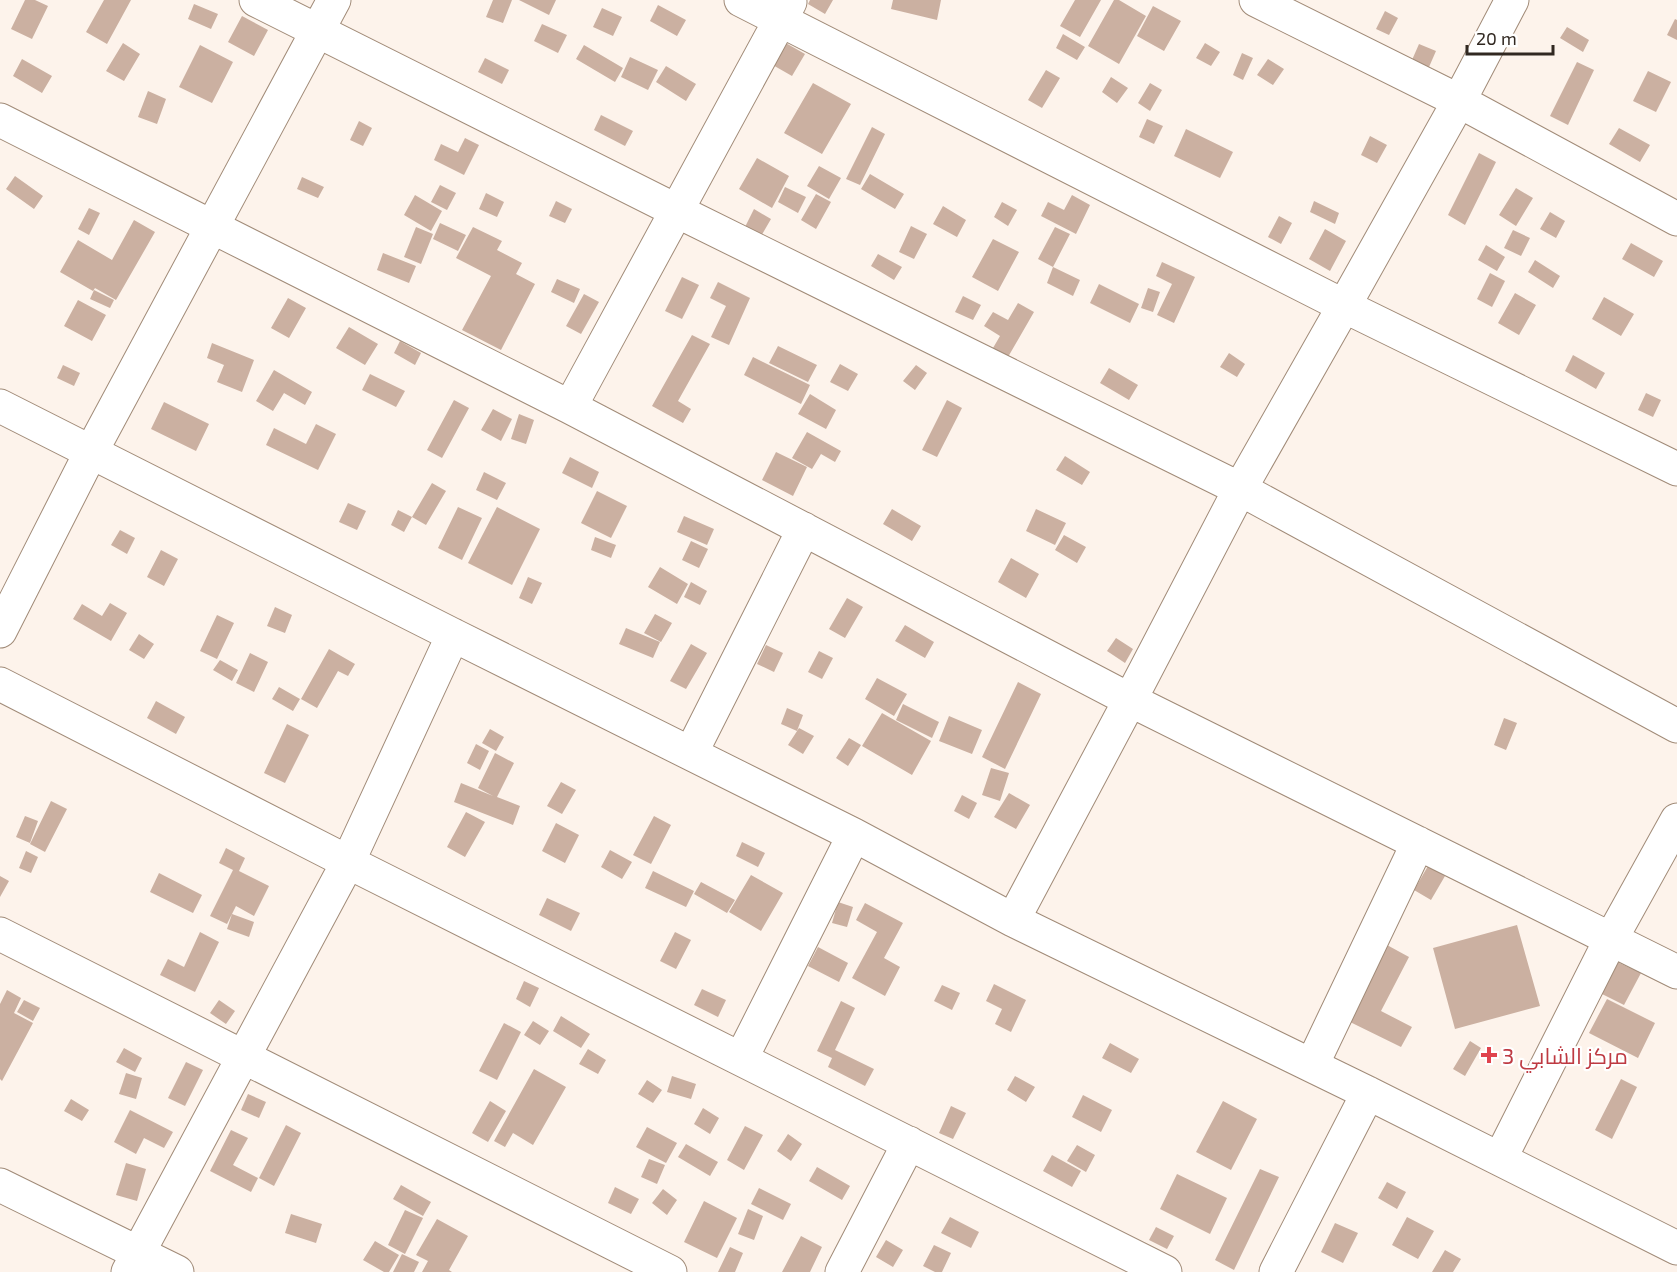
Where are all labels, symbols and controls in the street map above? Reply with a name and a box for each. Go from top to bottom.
scale bar [1467,18,1552,56]
text: 20 m [1476,27,1517,49]
place label: مركز الشابي 3 [1502,1042,1628,1073]
marker: مركز الشابي 3 [1480,1046,1498,1064]

